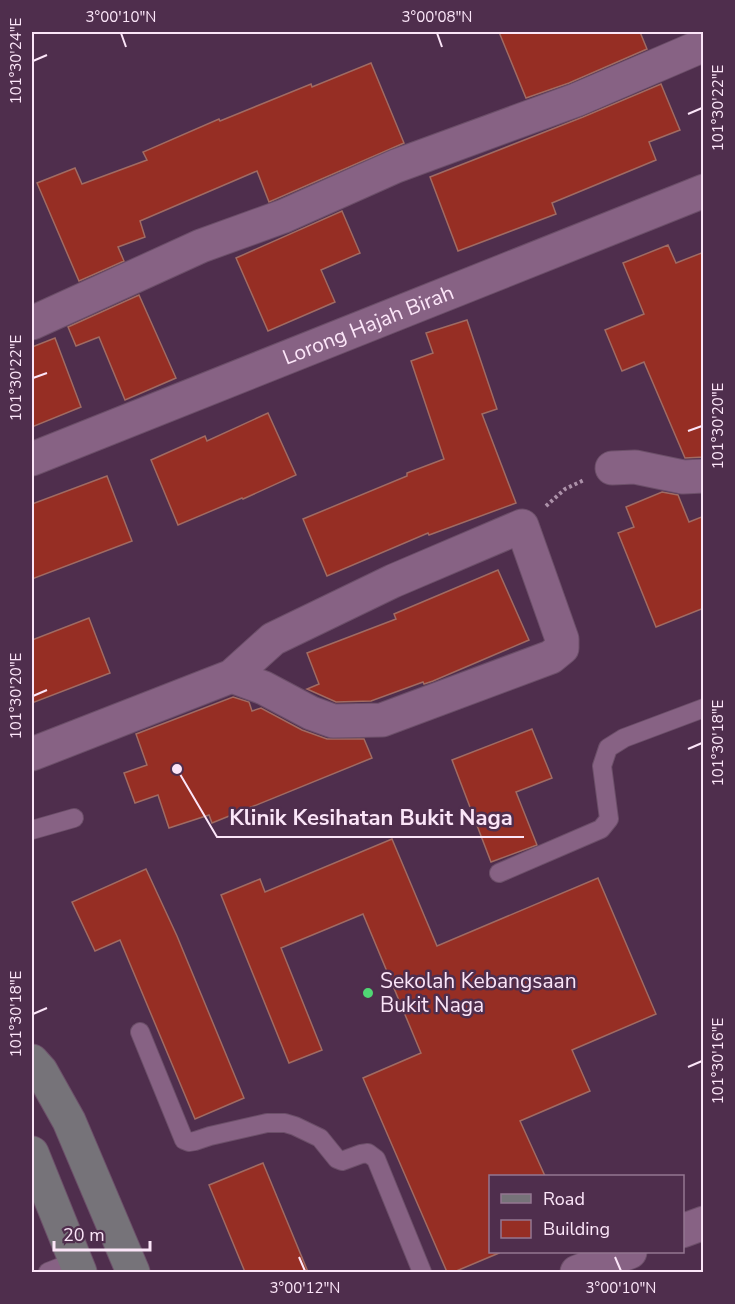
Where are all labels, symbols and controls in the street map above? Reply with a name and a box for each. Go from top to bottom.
text: 3°00'10"N [86,7,156,27]
text: 3°00'08"N [402,7,472,27]
text: 101°30'24"E [6,18,26,104]
text: 101°30'22"E [708,65,728,151]
street label: Lorong Hajah Birah [279,278,458,372]
text: 101°30'22"E [6,335,26,421]
text: 101°30'20"E [708,383,728,469]
text: 101°30'20"E [6,653,26,739]
text: 101°30'18"E [708,700,728,786]
callout: Klinik Kesihatan Bukit Naga [217,797,524,837]
text: Klinik Kesihatan Bukit Naga [229,803,513,833]
place label: Sekolah Kebangsaan Bukit Naga [380,967,577,1019]
text: 101°30'18"E [6,971,26,1057]
marker: Sekolah Kebangsaan Bukit Naga [361,986,375,1000]
text: 101°30'16"E [708,1018,728,1104]
legend [489,1175,684,1253]
text: Road [543,1187,585,1211]
scale bar [54,1214,150,1252]
text: Building [543,1217,610,1241]
text: 20 m [63,1223,105,1247]
text: 3°00'12"N [270,1278,340,1298]
text: 3°00'10"N [586,1278,656,1298]

